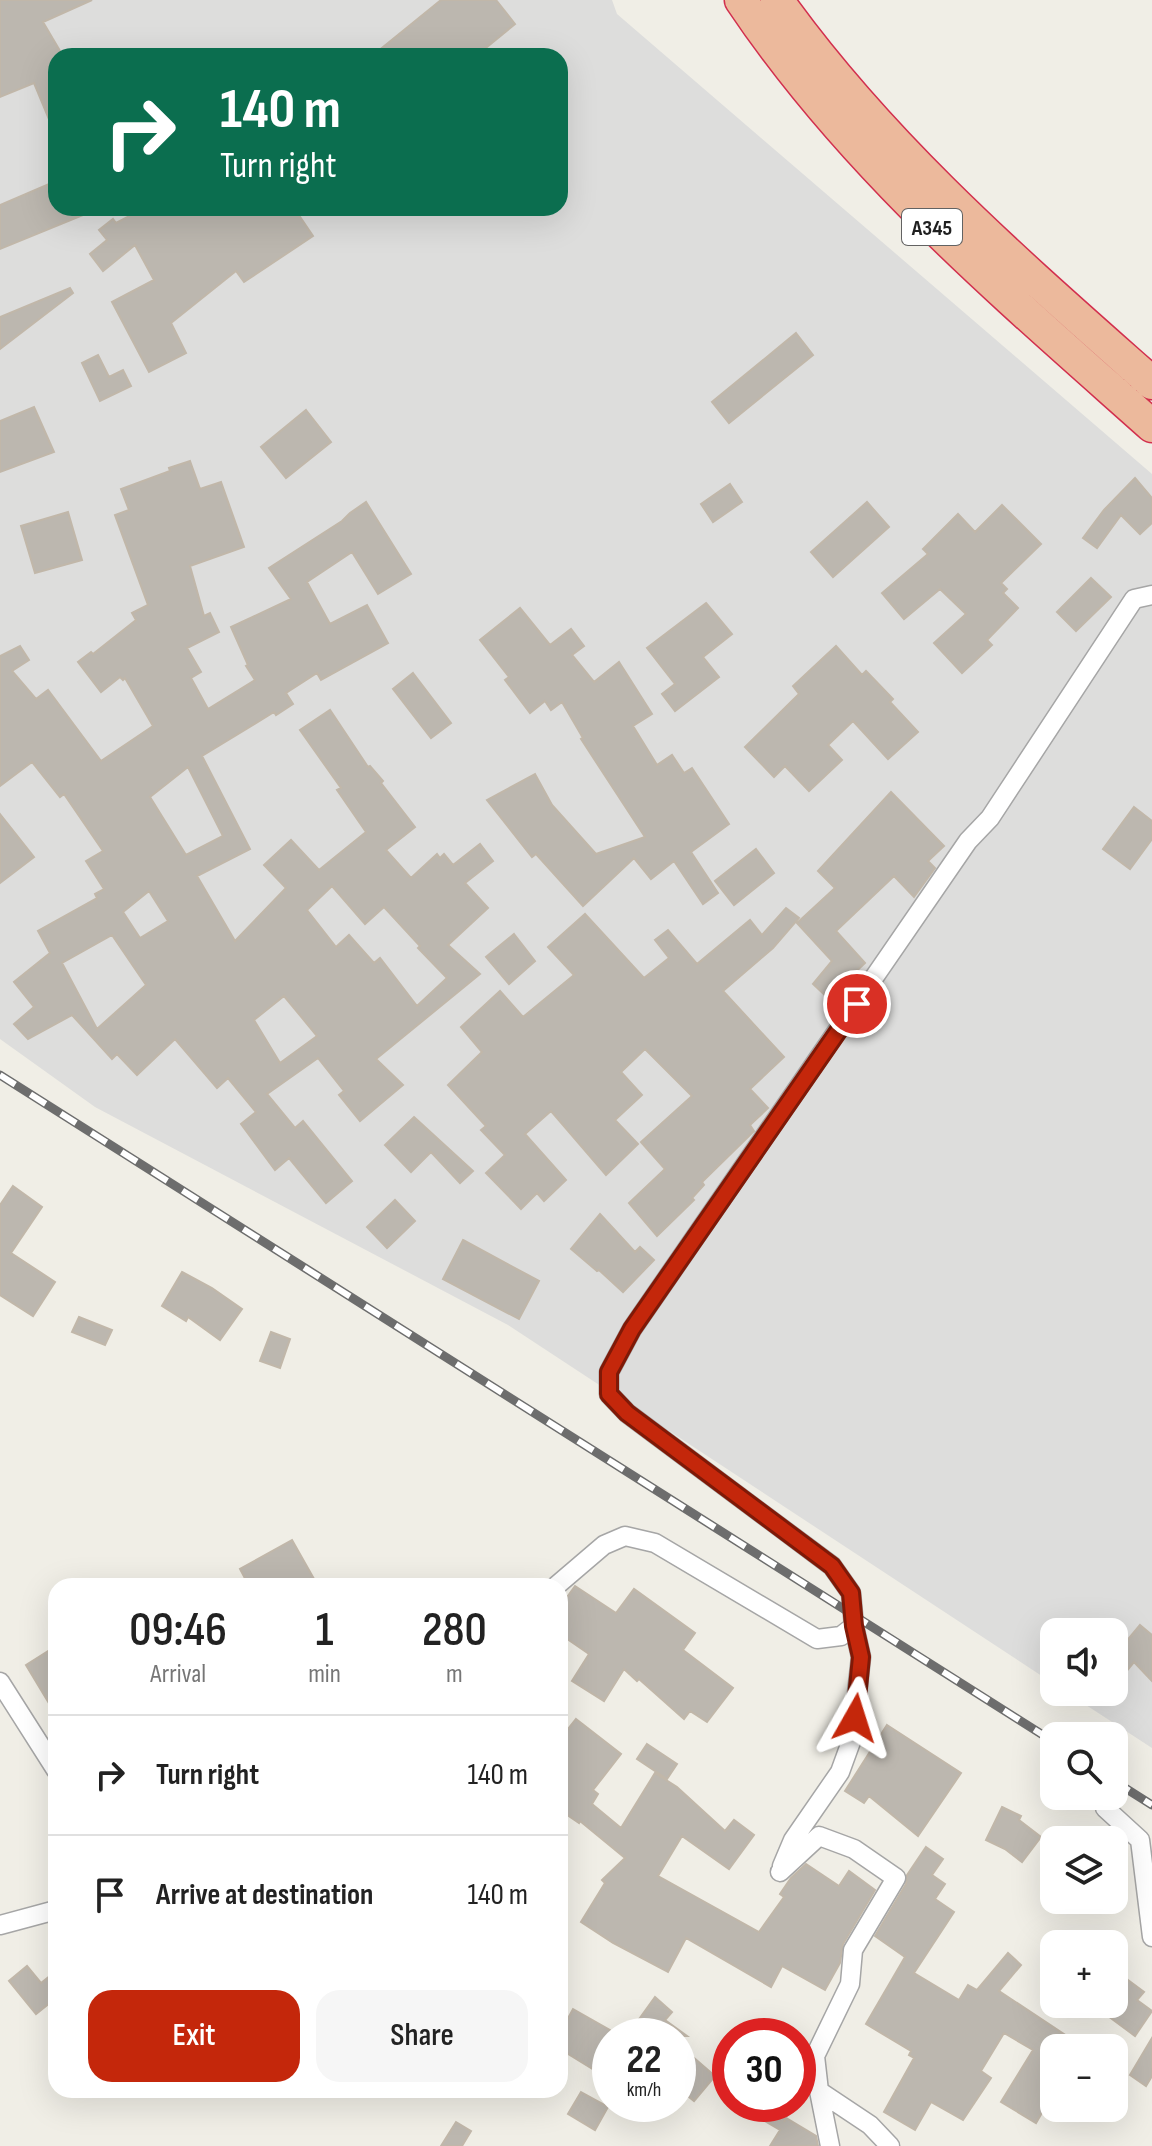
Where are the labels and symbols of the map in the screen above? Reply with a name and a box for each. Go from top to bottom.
road number: A345 [902,209,962,245]
pin [823,970,891,1038]
position arrow [813,1676,897,1760]
speed limit sign: 30 [712,2018,816,2122]

